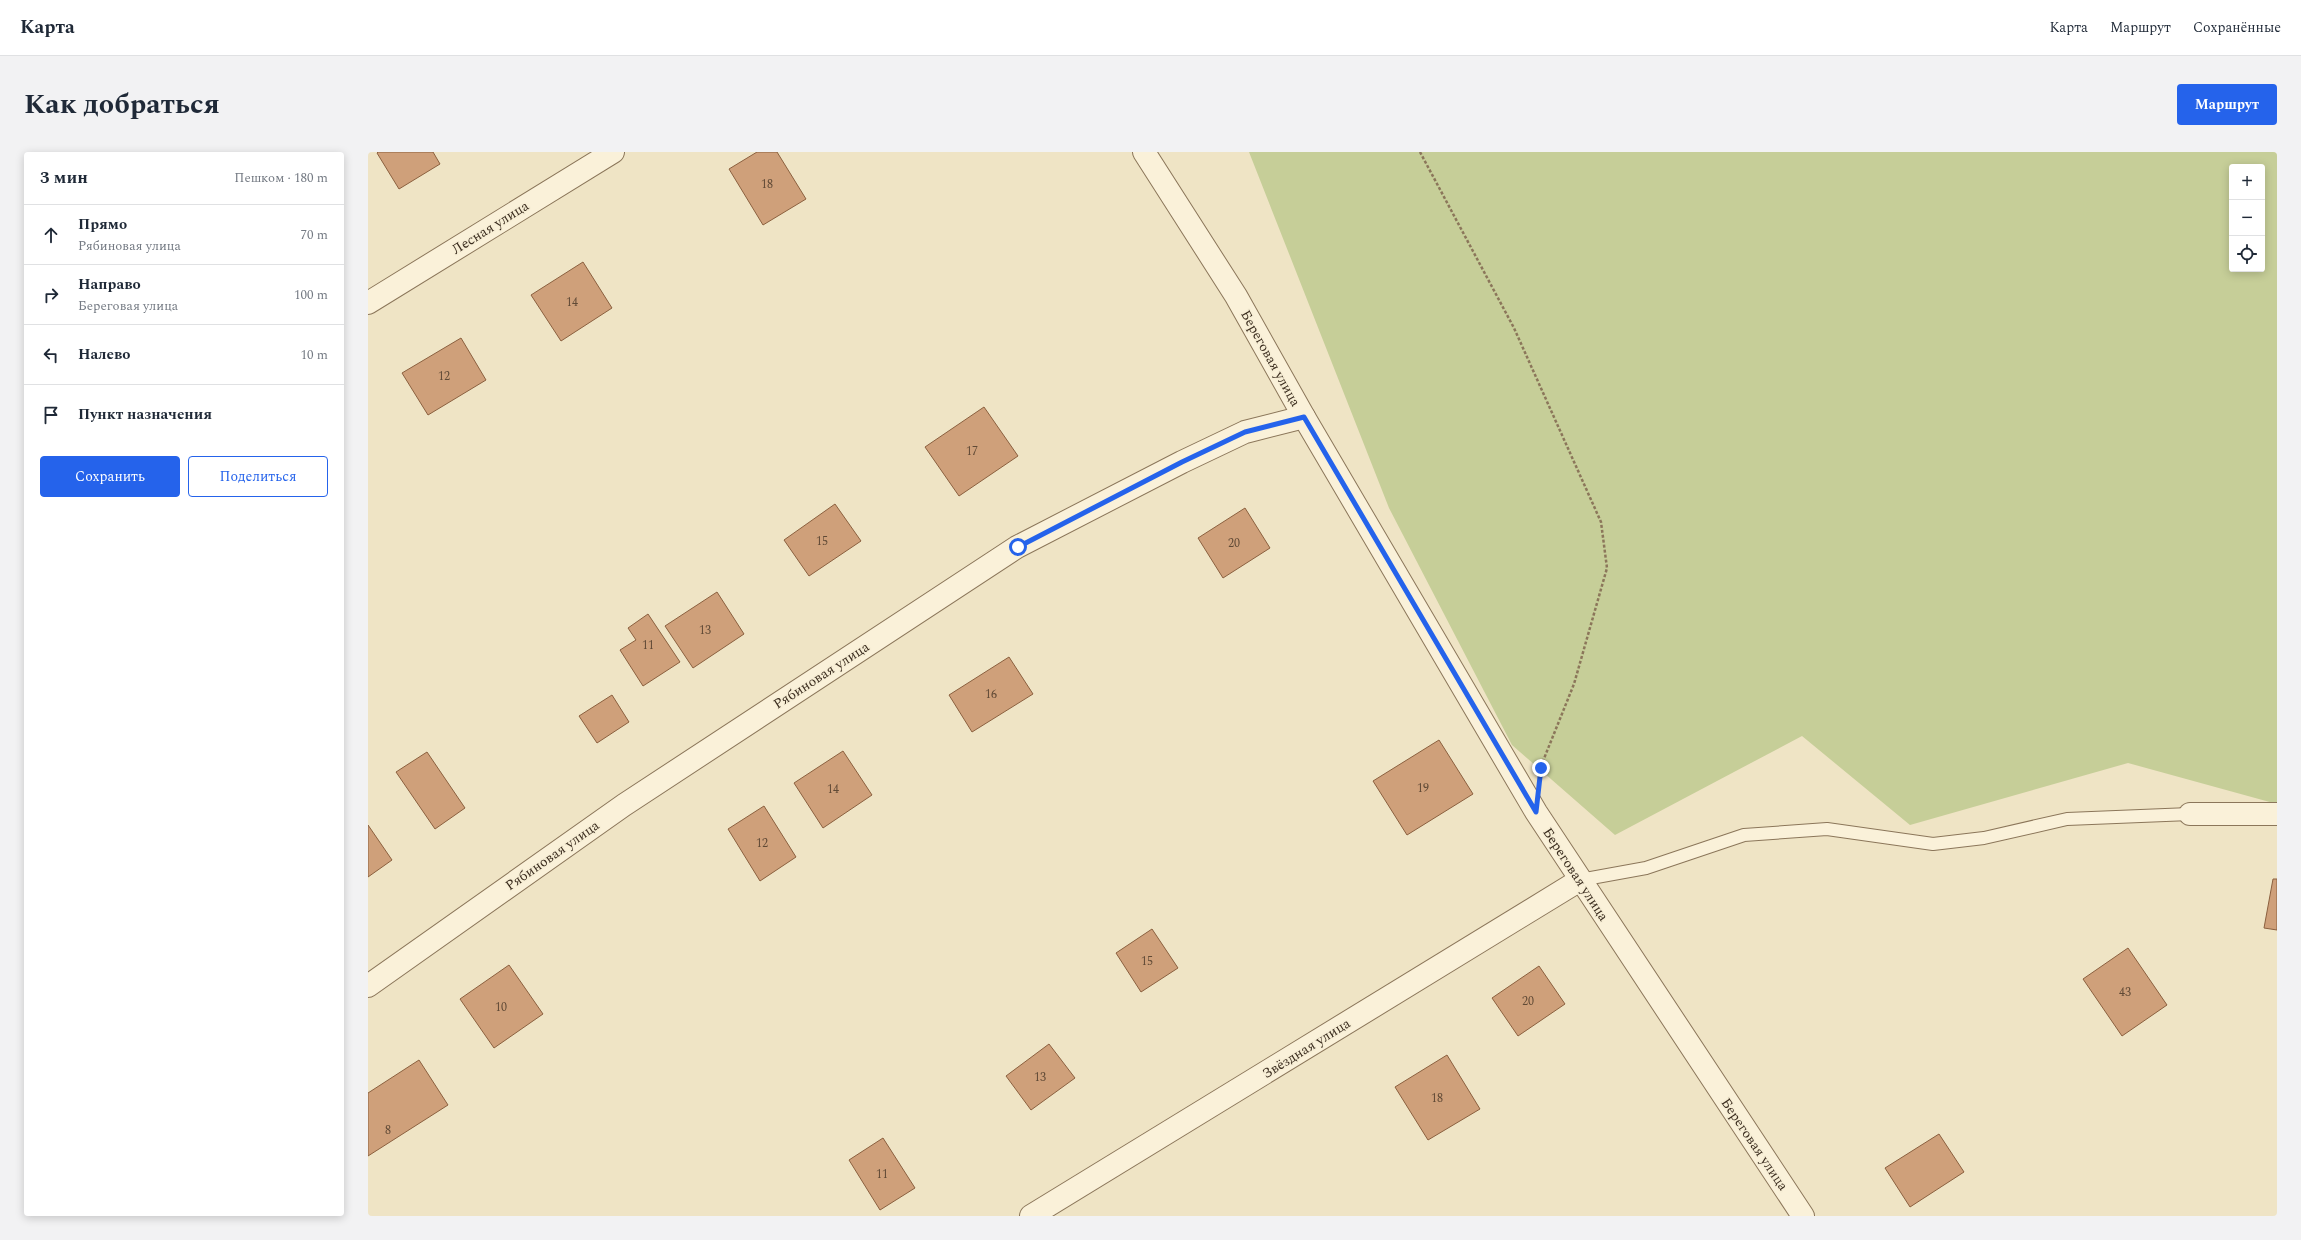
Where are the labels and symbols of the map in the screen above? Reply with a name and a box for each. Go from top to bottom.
house number: 18 [761,175,773,194]
street label: Лесная улица [448,195,533,259]
house number: 14 [566,293,578,312]
street label: Береговая улица [1235,306,1306,411]
house number: 12 [438,367,450,386]
house number: 17 [966,442,978,461]
house number: 15 [816,532,828,551]
house number: 20 [1228,534,1240,553]
route start [1009,538,1027,556]
house number: 13 [699,621,711,640]
house number: 11 [642,636,654,655]
street label: Рябиновая улица [769,636,874,714]
house number: 16 [985,685,997,704]
route end [1532,759,1550,777]
house number: 19 [1417,779,1429,798]
house number: 14 [827,780,839,799]
street label: Рябиновая улица [501,815,604,896]
street label: Береговая улица [1537,823,1614,925]
house number: 12 [756,834,768,853]
house number: 15 [1141,952,1153,971]
house number: 43 [2119,983,2131,1002]
house number: 20 [1522,992,1534,1011]
house number: 10 [495,998,507,1017]
street label: Звёздная улица [1258,1013,1355,1084]
house number: 13 [1034,1068,1046,1087]
house number: 18 [1431,1089,1443,1108]
street label: Береговая улица [1716,1094,1794,1195]
house number: 8 [385,1121,391,1140]
house number: 11 [876,1165,888,1184]

